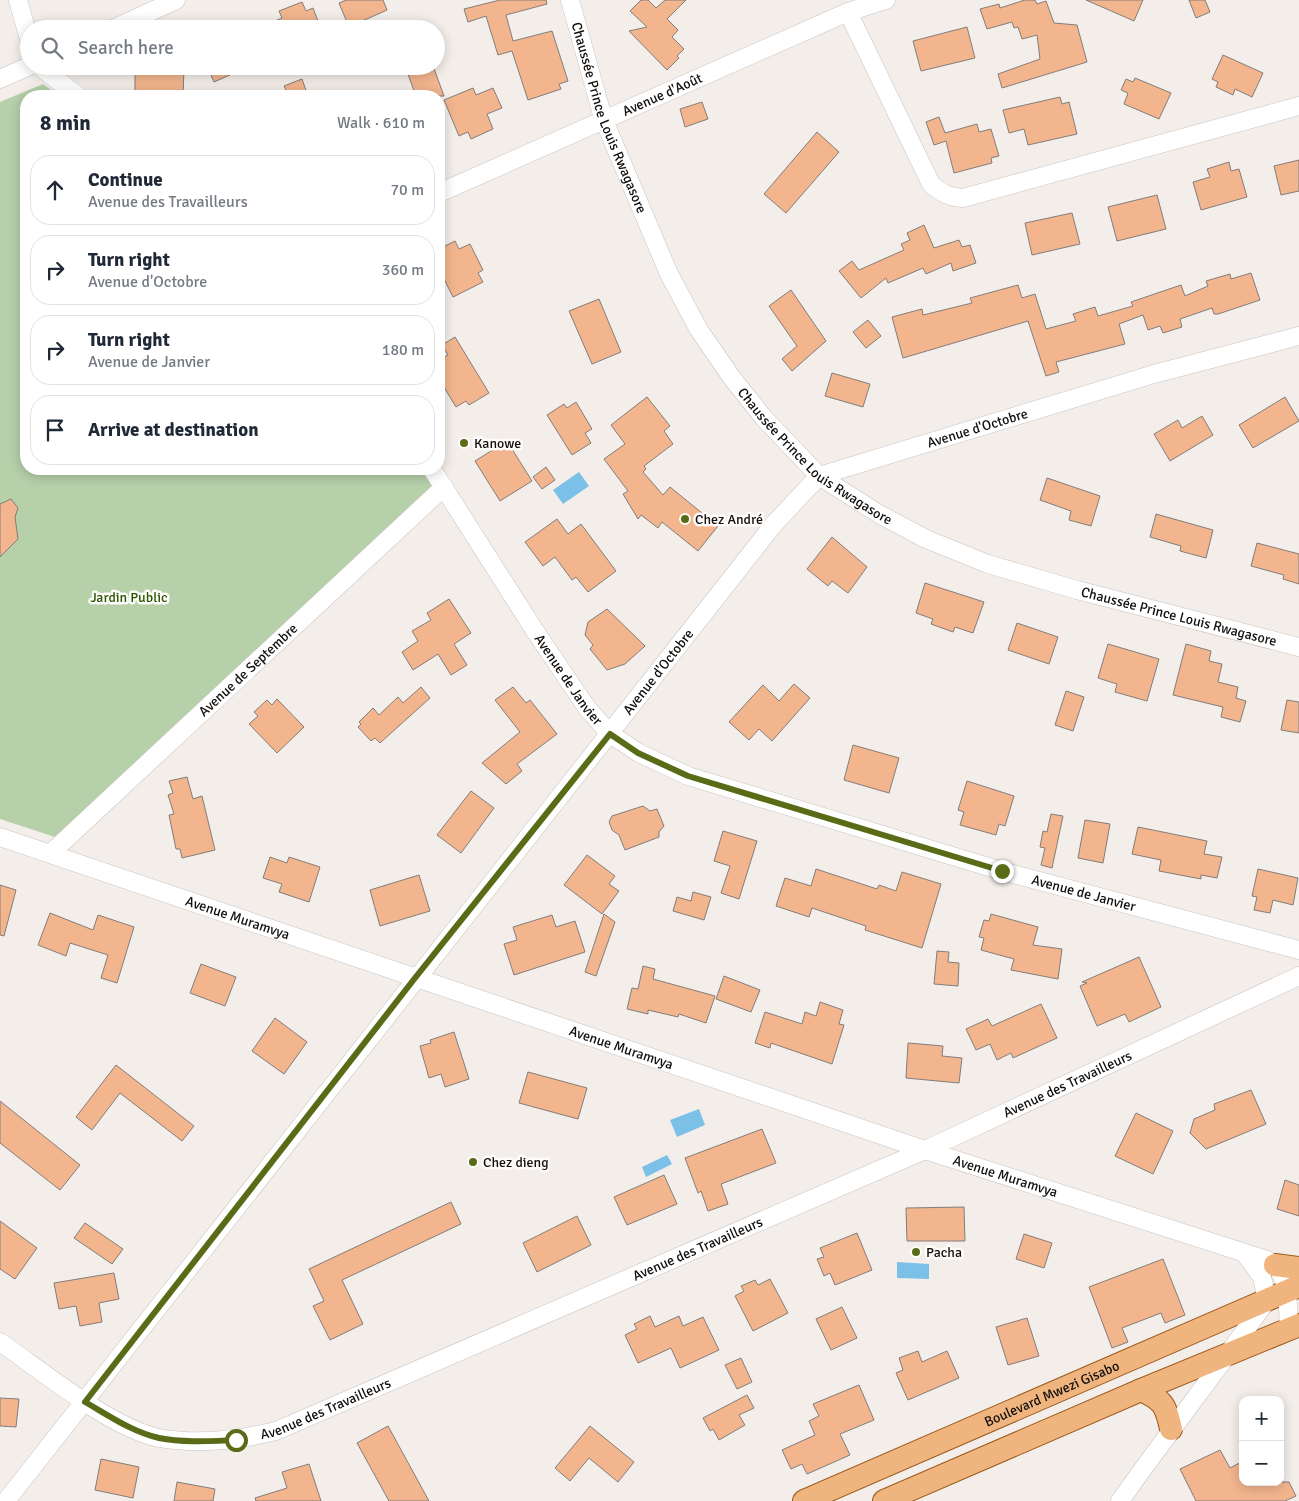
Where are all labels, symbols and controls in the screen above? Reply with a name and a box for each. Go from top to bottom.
search box [20,20,445,75]
street label: Chaussée Prince Louis Rwagasore [568,20,651,215]
icon: search [38,34,66,62]
text: Search here [78,36,174,60]
street label: Avenue d'Août [620,69,705,119]
text: 8 min [40,110,91,136]
text: Walk · 610 m [337,113,425,133]
text: Continue [88,168,163,192]
icon: ahead [41,176,69,204]
text: 70 m [390,180,424,200]
text: Avenue des Travailleurs [88,192,248,212]
text: Turn right [88,248,170,272]
icon: right [41,256,69,284]
text: 360 m [382,260,424,280]
text: Avenue d'Octobre [88,272,207,292]
text: Turn right [88,328,170,352]
icon: right [41,336,69,364]
text: 180 m [382,340,424,360]
text: Avenue de Janvier [88,352,210,372]
street label: Chaussée Prince Louis Rwagasore [734,384,895,528]
street label: Avenue d'Octobre [925,404,1030,451]
icon: arrive [41,416,69,444]
text: Arrive at destination [88,418,259,442]
place label: Kanowe [474,435,521,452]
marker: Kanowe [458,437,470,449]
place label: Chez André [695,511,763,528]
marker: Chez André [679,513,691,525]
street label: Chaussée Prince Louis Rwagasore [1079,583,1279,649]
park label: Jardin Public [90,589,168,606]
street label: Avenue de Septembre [195,620,301,720]
street label: Avenue d'Octobre [619,625,697,718]
street label: Avenue de Janvier [531,631,607,729]
route end [991,860,1014,883]
street label: Avenue de Janvier [1030,871,1138,915]
street label: Avenue Muramvya [183,892,292,943]
street label: Avenue Muramvya [567,1022,676,1073]
street label: Avenue des Travailleurs [1000,1047,1134,1121]
street label: Avenue Muramvya [951,1151,1060,1201]
place label: Chez dieng [483,1154,549,1171]
marker: Chez dieng [467,1156,479,1168]
street label: Avenue des Travailleurs [630,1213,765,1284]
place label: Pacha [926,1244,962,1261]
marker: Pacha [910,1246,922,1258]
street label: Boulevard Mwezi Gisabo [982,1357,1122,1430]
street label: Avenue des Travailleurs [259,1374,393,1443]
map controls [1239,1396,1284,1486]
button: + [1239,1396,1284,1441]
route start [225,1429,248,1452]
button: − [1239,1441,1284,1486]

